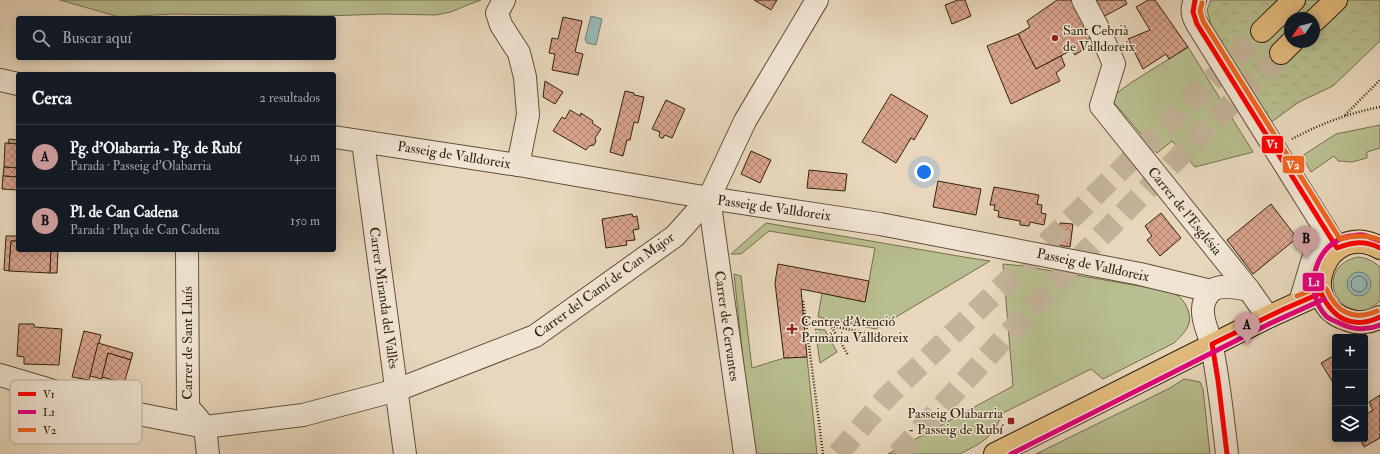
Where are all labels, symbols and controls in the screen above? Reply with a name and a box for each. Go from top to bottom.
north arrow [1284,12,1320,48]
search box [16,16,336,60]
place label: Sant Cebrià de Valldoreix [1063,22,1136,55]
icon: search [30,27,52,49]
text: Buscar aquí [62,29,131,48]
marker: Sant Cebrià de Valldoreix [1050,33,1060,43]
text: Cerca [32,88,72,109]
text: 2 resultados [259,90,320,106]
line badge: V1 [1261,135,1284,154]
street label: Passeig de Valldoreix [396,138,513,172]
text: V1 [1265,138,1278,151]
text: Pg. d'Olabarria - Pg. de Rubí [70,139,241,158]
text: A [41,149,49,165]
text: 140 m [289,149,320,165]
line badge: V2 [1282,155,1305,174]
text: Parada · Passeig d'Olabarria [70,158,211,174]
text: V2 [1285,159,1300,172]
your location [914,162,934,182]
street label: Carrer de l'Església [1144,163,1226,259]
street label: Passeig de Valldoreix [716,192,833,224]
text: Pl. de Can Cadena [70,203,178,222]
text: B [41,213,49,229]
text: 150 m [290,213,320,229]
text: Parada · Plaça de Can Cadena [70,222,220,238]
street label: Carrer Miranda del Vallès [366,226,402,370]
pin: B [1293,226,1319,259]
street label: Carrer del Camí de Can Major [531,228,678,342]
street label: Passeig de Valldoreix [1035,245,1152,285]
street label: Carrer de Cervantes [711,270,743,383]
line badge: L1 [1302,272,1325,292]
text: L1 [1308,276,1320,289]
street label: Carrer de Sant Lluís [179,286,196,400]
pin: A [1234,312,1260,345]
place label: Centre d'Atenció Primària Valldoreix [801,313,909,346]
marker: Centre d'Atenció Primària Valldoreix [786,323,798,335]
map controls [1332,334,1368,442]
button: + [1332,334,1368,370]
button: − [1332,370,1368,406]
legend [10,380,142,444]
text: V1 [43,388,55,401]
place label: Passeig Olabarria - Passeig de Rubí [907,405,1004,438]
text: L1 [43,406,55,419]
button: layers [1332,406,1368,442]
marker: Passeig Olabarria - Passeig de Rubí [1006,416,1016,426]
text: V2 [43,424,57,437]

